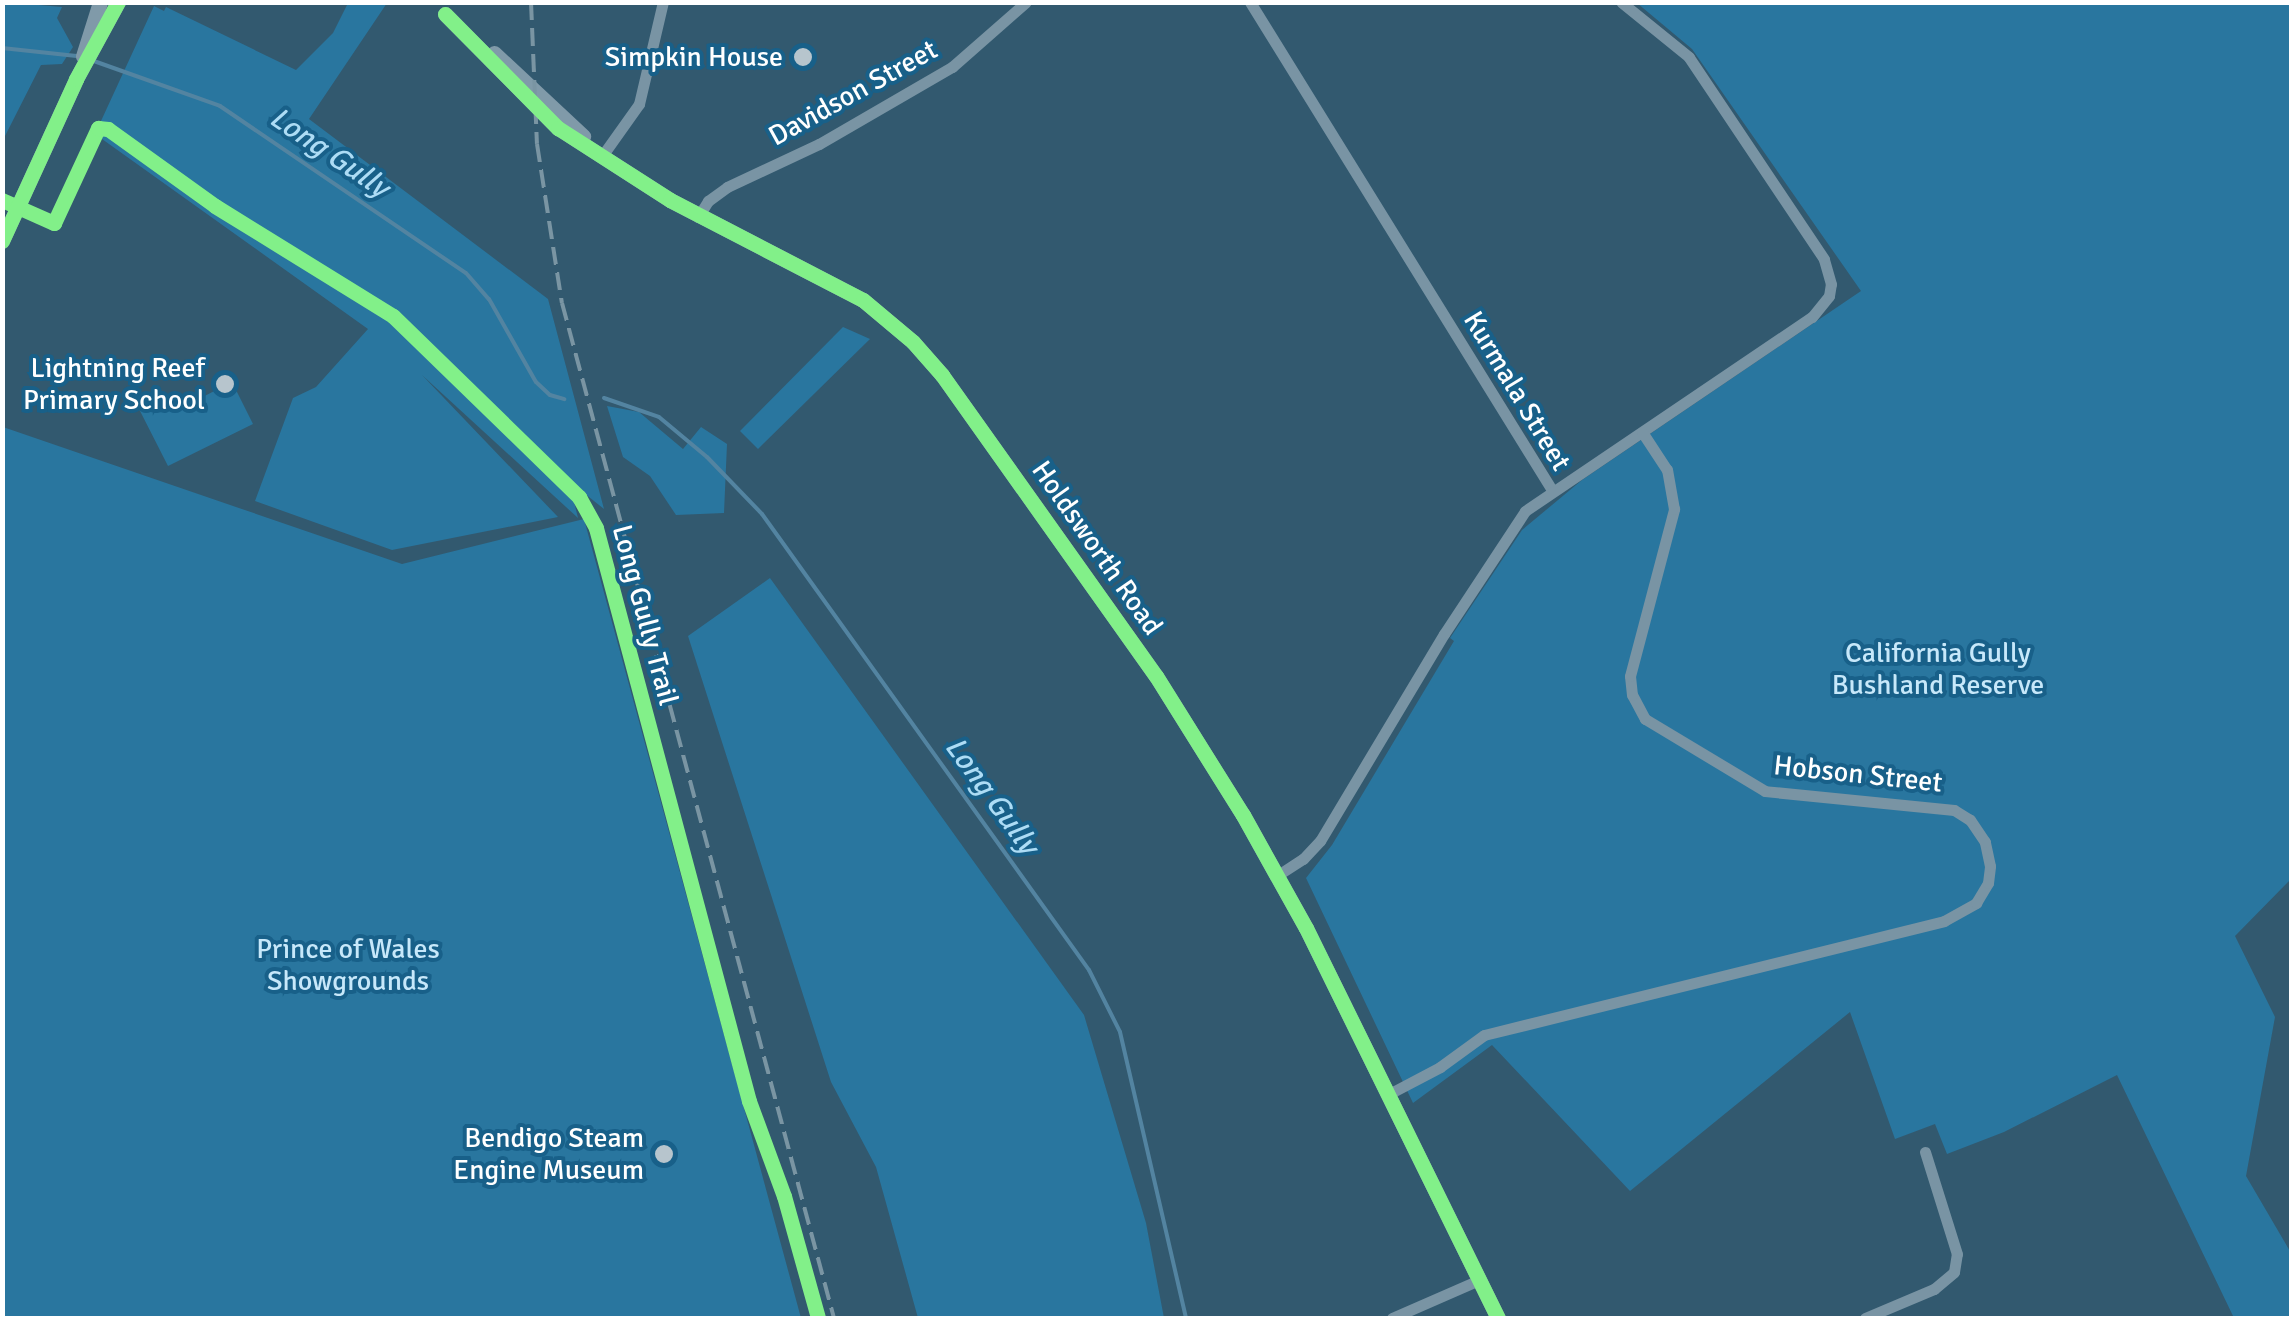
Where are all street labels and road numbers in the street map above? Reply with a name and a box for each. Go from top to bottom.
street label: Davidson Street [763,33,943,153]
street label: Kurmala Street [1456,305,1578,477]
street label: Holdsworth Road [1024,454,1170,642]
street label: Long Gully Trail [605,521,685,709]
street label: Hobson Street [1772,748,1944,800]

